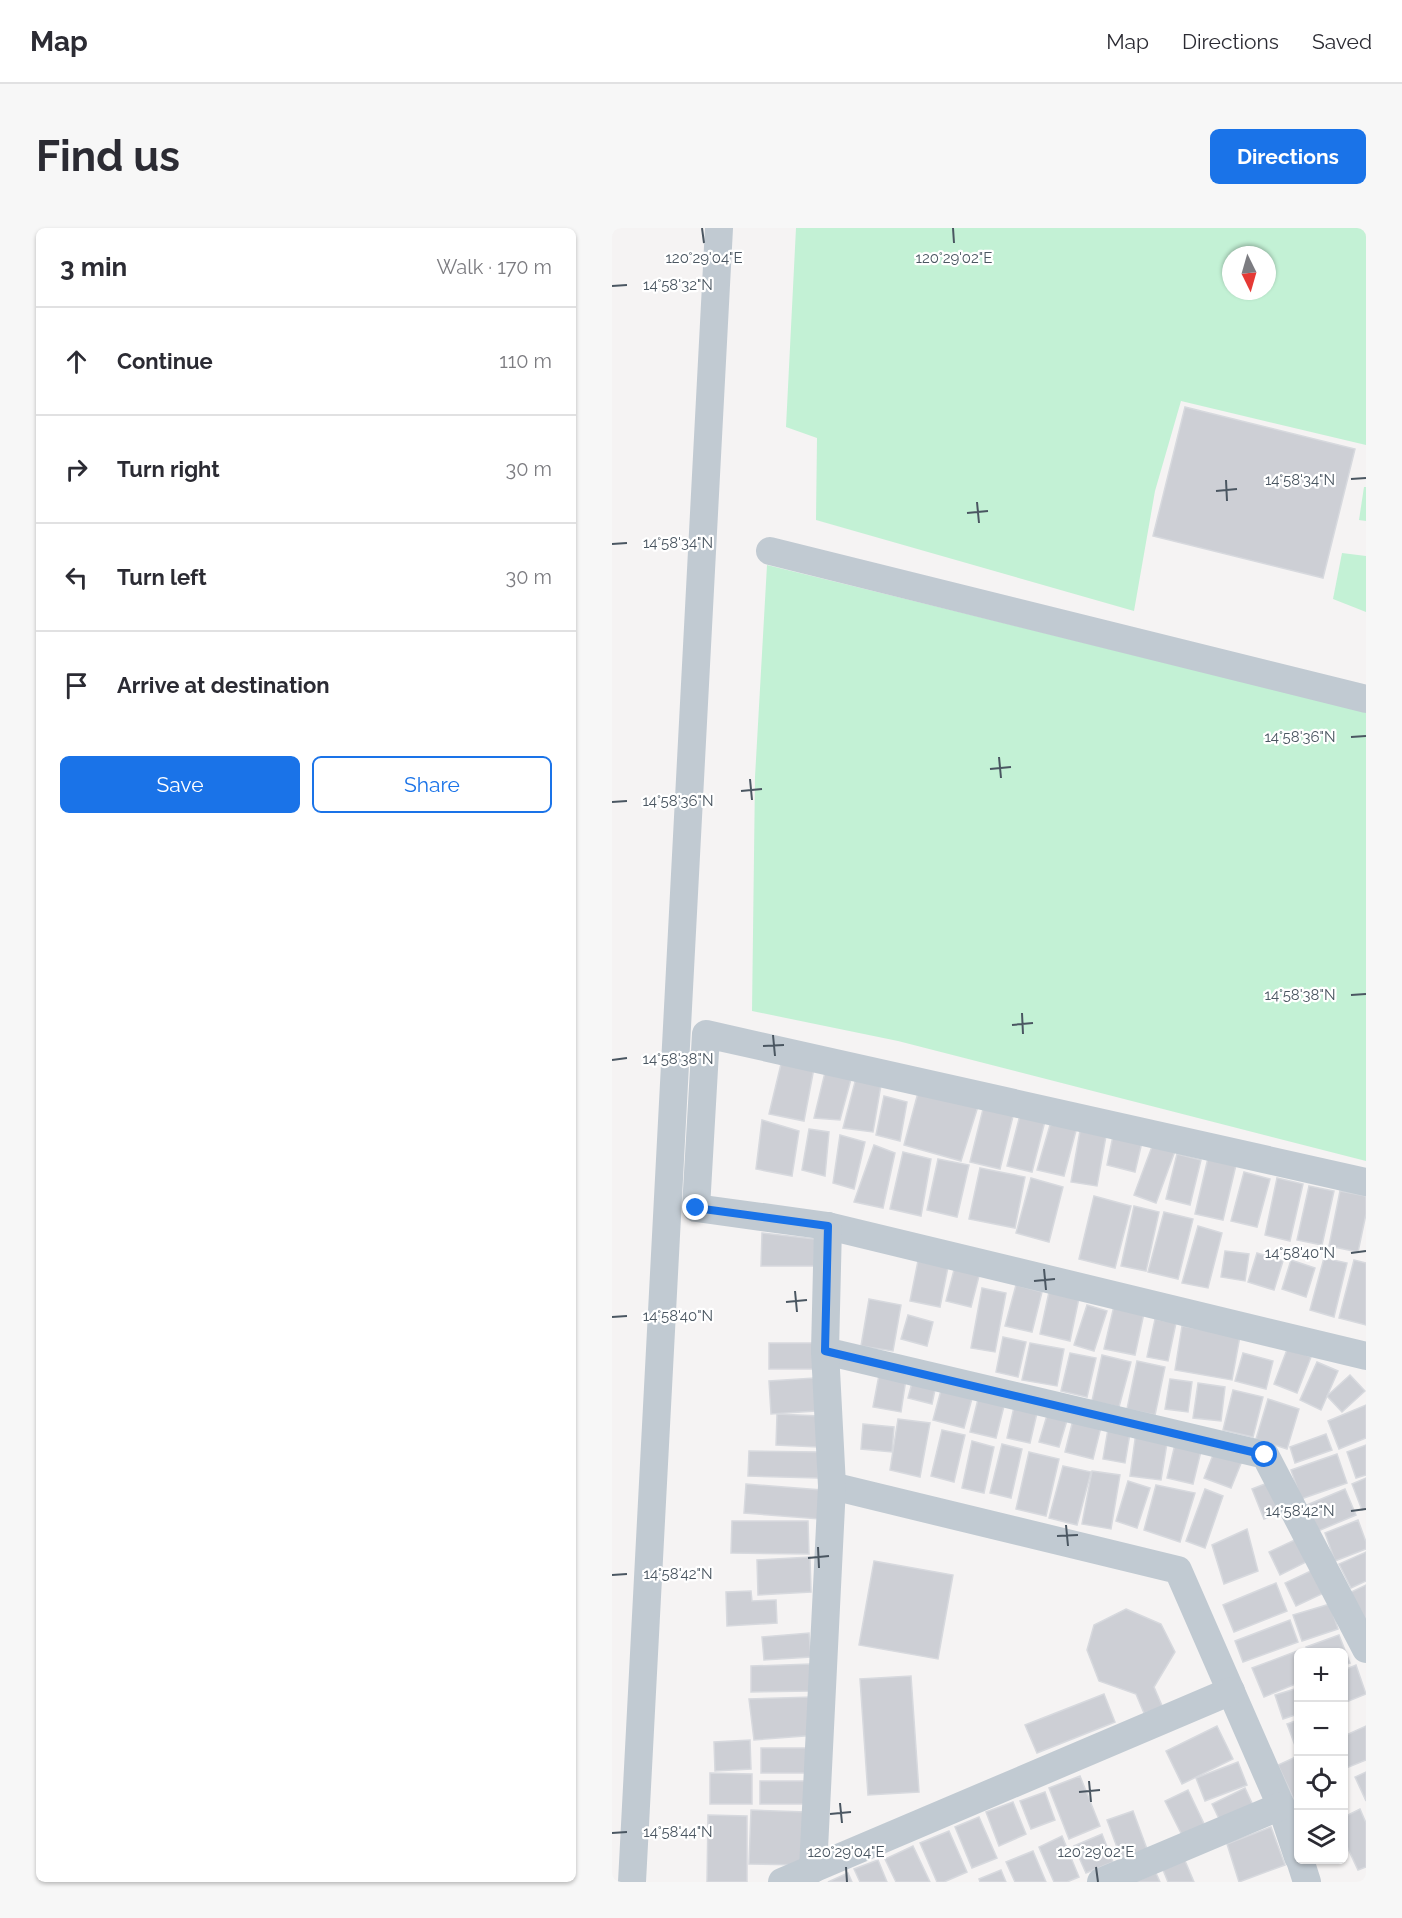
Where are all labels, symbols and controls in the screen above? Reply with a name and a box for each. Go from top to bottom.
text: Map [30,25,88,58]
text: Map [1106,29,1149,54]
text: Directions [1182,29,1279,54]
text: Saved [1312,29,1372,54]
button: Directions [1210,129,1366,184]
text: Find us [36,132,180,181]
north arrow [1222,246,1276,300]
text: 120°29'04"E [665,249,743,267]
text: 120°29'02"E [916,249,992,267]
text: 3 min [60,252,127,282]
text: Walk · 170 m [436,255,552,279]
text: 14°58'32"N [643,276,713,294]
icon: ahead [60,345,93,378]
text: Continue [117,348,213,374]
text: 110 m [499,349,552,373]
icon: right [60,453,93,486]
text: Turn right [117,456,220,482]
text: 30 m [506,457,552,481]
text: 14°58'34"N [1265,471,1335,489]
text: 14°58'34"N [643,534,713,552]
icon: left [60,561,93,594]
text: Turn left [117,564,207,590]
text: 30 m [506,565,552,589]
icon: arrive [60,669,93,702]
text: Arrive at destination [117,672,330,698]
text: 14°58'36"N [1264,728,1336,746]
button: Save [60,756,300,813]
button: Share [312,756,552,813]
text: 14°58'36"N [642,792,714,810]
text: 14°58'38"N [1265,986,1335,1004]
text: 14°58'38"N [643,1050,713,1068]
route end [682,1194,708,1220]
text: 14°58'40"N [1265,1244,1335,1262]
text: 14°58'40"N [643,1307,713,1325]
route start [1251,1441,1277,1467]
text: 14°58'42"N [1266,1502,1335,1520]
text: 14°58'42"N [644,1565,713,1583]
map controls [1294,1648,1348,1864]
button: + [1294,1648,1348,1702]
button: − [1294,1702,1348,1756]
button: locate [1294,1756,1348,1810]
button: layers [1294,1810,1348,1864]
text: 14°58'44"N [643,1823,713,1841]
text: 120°29'04"E [807,1843,885,1861]
text: 120°29'02"E [1058,1843,1134,1861]

